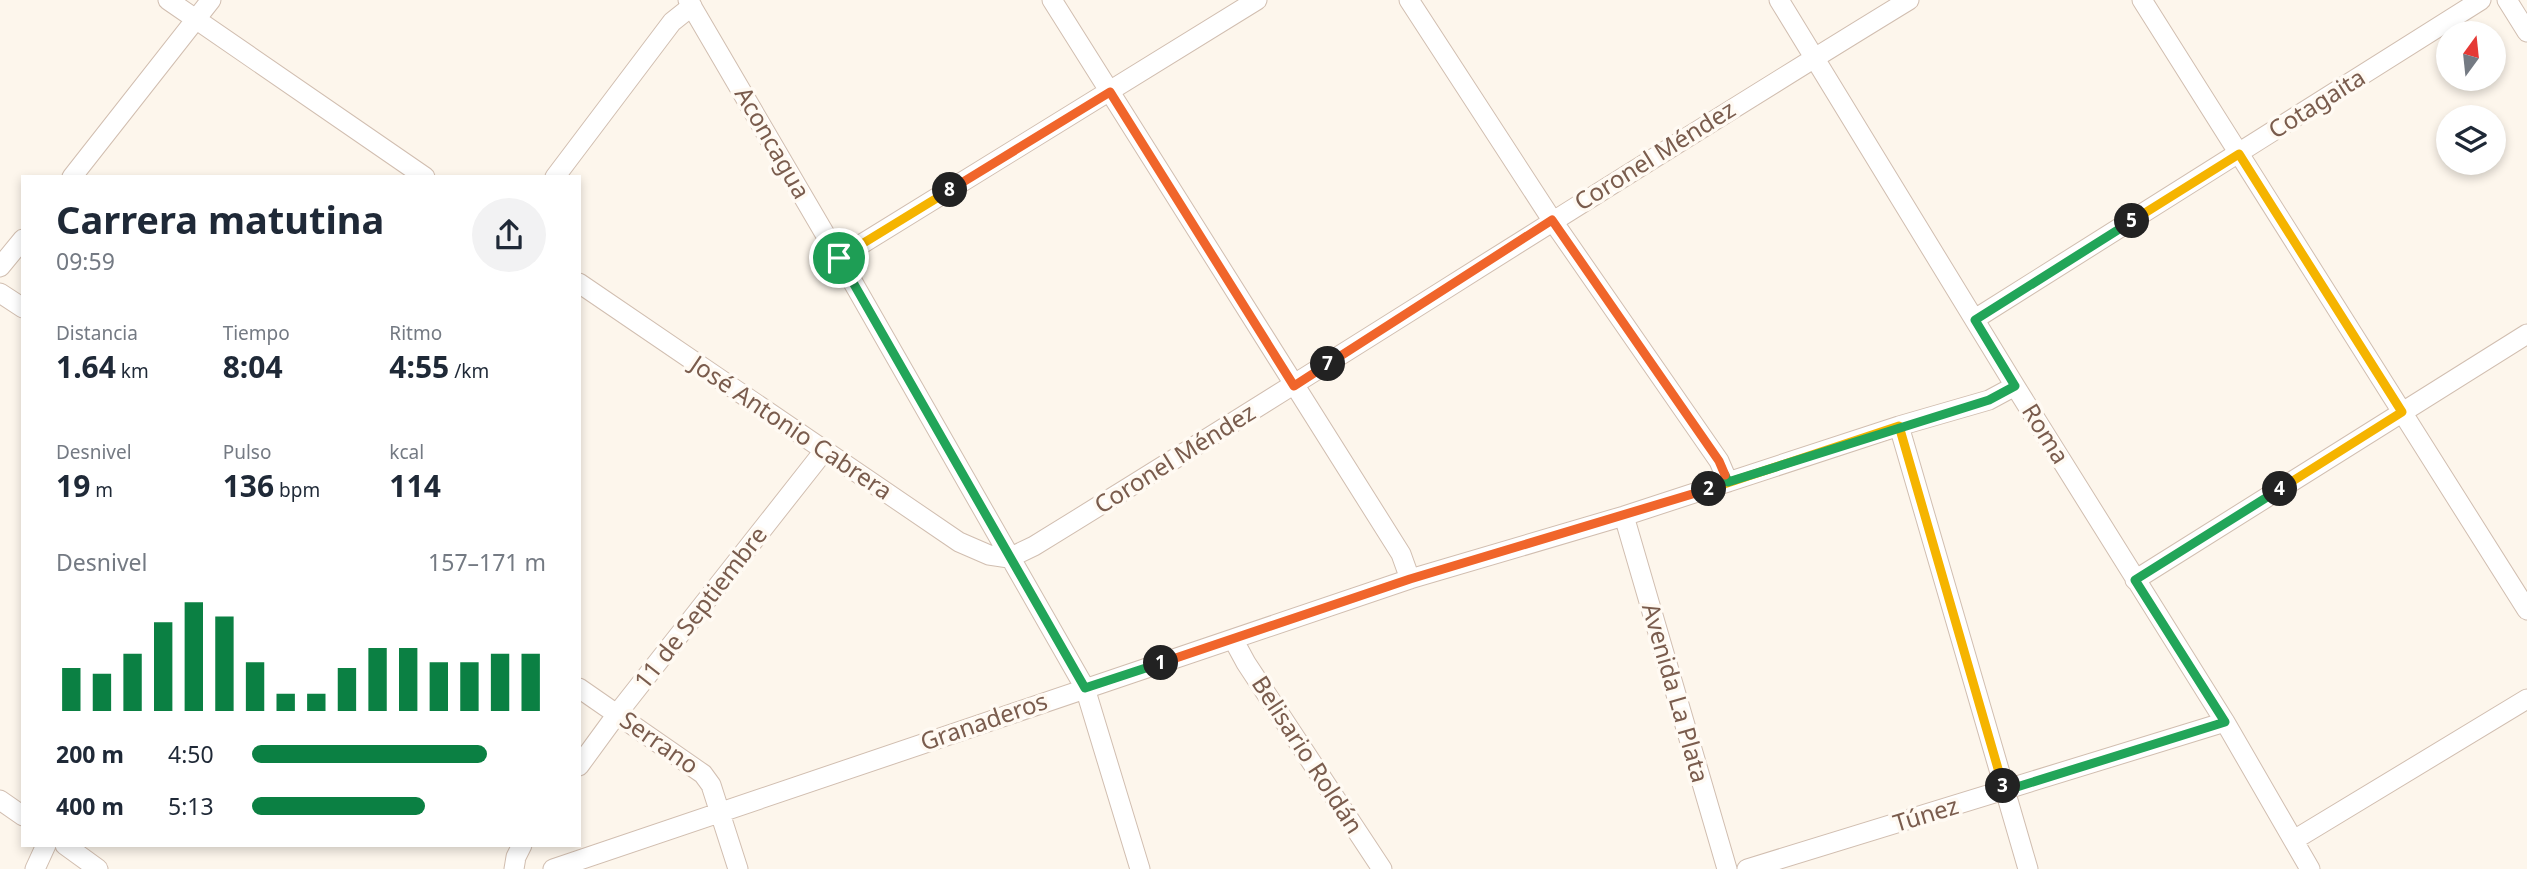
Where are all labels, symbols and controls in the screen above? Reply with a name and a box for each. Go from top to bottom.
north arrow [2436,21,2506,91]
map controls [2436,21,2506,175]
street label: Cotagaita [2262,60,2371,145]
street label: Aconcagua [728,80,819,204]
street label: Coronel Méndez [1567,92,1741,217]
button: layers [2436,105,2506,175]
pin: 8 [932,172,968,208]
text: 8 [944,176,955,202]
text: Carrera matutina [56,193,384,245]
button: share [472,198,546,272]
pin: 5 [2114,204,2150,238]
text: 5 [2126,207,2137,233]
pin [809,228,869,288]
icon: arrive [820,239,858,277]
text: 09:59 [56,245,115,277]
text: Distancia [56,320,138,346]
text: Tiempo [223,320,290,346]
text: Ritmo [389,320,442,346]
text: 1.64 [56,346,116,387]
text: 8:04 [223,346,283,387]
text: 4:55 [389,346,449,387]
street label: José Antonio Cabrera [683,346,899,507]
pin: 7 [1310,346,1346,382]
text: 7 [1322,350,1333,376]
text: km [116,358,149,384]
text: /km [449,358,489,384]
street label: Coronel Méndez [1087,395,1261,520]
street label: Roma [2015,397,2078,470]
text: Desnivel [56,439,132,465]
text: Pulso [223,439,271,465]
text: kcal [389,439,424,465]
text: 19 [56,465,90,506]
text: 136 [223,465,274,506]
text: 114 [389,465,441,506]
pin: 2 [1692,472,1726,506]
pin: 4 [2262,472,2298,506]
text: 2 [1703,475,1714,501]
text: 4 [2274,475,2285,501]
text: m [90,477,113,503]
text: bpm [274,477,320,503]
street label: 11 de Septiembre [626,519,774,695]
text: Desnivel [56,546,148,578]
text: 157–171 m [428,546,546,578]
street label: Avenida La Plata [1635,599,1718,786]
pin: 1 [1144,646,1178,680]
text: 1 [1155,649,1166,675]
street label: Belisario Roldán [1245,669,1372,840]
street label: Granaderos [916,683,1051,758]
street label: Serrano [614,703,706,781]
text: 200 m [56,738,124,770]
text: 4:50 [168,738,214,770]
pin: 3 [1986,768,2021,804]
text: 3 [1997,772,2008,798]
street label: Túnez [1889,788,1962,839]
text: 400 m [56,790,124,822]
text: 5:13 [168,790,214,822]

